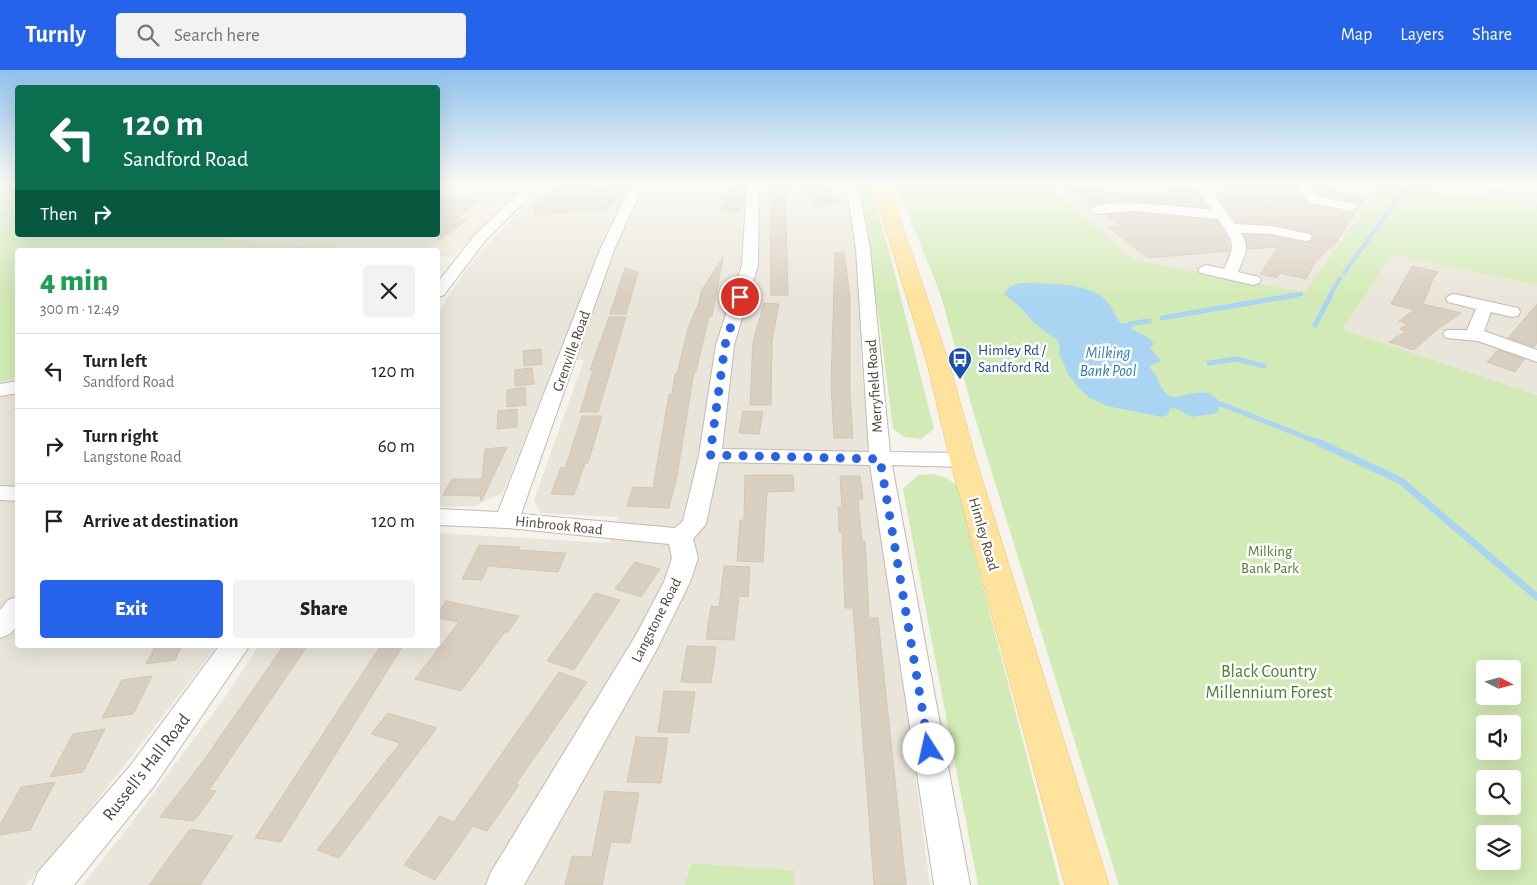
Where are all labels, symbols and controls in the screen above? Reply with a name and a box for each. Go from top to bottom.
search box [116,13,466,58]
icon: search [134,21,162,49]
text: Turnly [25,23,86,47]
text: Search here [174,26,260,45]
text: Map [1341,26,1372,44]
text: Layers [1400,26,1444,44]
text: Share [1472,26,1512,44]
icon: left [40,105,105,170]
text: 120 m [123,107,204,142]
text: Sandford Road [123,148,248,170]
icon: right [88,200,116,228]
text: Then [40,205,78,224]
button: close [363,265,415,317]
text: 4 min [40,266,108,296]
pin [719,276,761,318]
icon: arrive [726,283,754,311]
text: 300 m · 12:49 [40,301,120,317]
street label: Grenville Road [550,309,593,393]
street label: Merryfield Road [864,338,885,433]
place label: Himley Rd / Sandford Rd [978,343,1049,375]
water label: Milking Bank Pool [1080,345,1136,379]
bus stop icon: Himley Rd / Sandford Rd [947,346,973,380]
text: Turn left [83,352,147,371]
icon: left [40,357,68,385]
text: 120 m [371,362,415,381]
text: Sandford Road [83,374,174,390]
text: Turn right [83,427,158,446]
icon: right [40,432,68,460]
text: 60 m [378,437,415,456]
text: Langstone Road [83,449,182,465]
street label: Himley Road [966,496,1001,573]
icon: arrive [40,507,68,535]
text: Arrive at destination [83,512,239,531]
text: 120 m [371,512,415,531]
street label: Hinbrook Road [514,513,604,538]
park label: Milking Bank Park [1241,544,1299,576]
street label: Langstone Road [629,575,684,665]
button: Exit [40,580,223,638]
button: Share [233,580,415,638]
north arrow [1476,660,1521,705]
map controls [1476,660,1521,870]
park label: Black Country Millennium Forest [1205,663,1333,702]
street label: Russell's Hall Road [100,711,194,824]
button: sound [1476,715,1521,760]
position arrow [902,722,954,774]
button: search [1476,770,1521,815]
button: layers [1476,825,1521,870]

